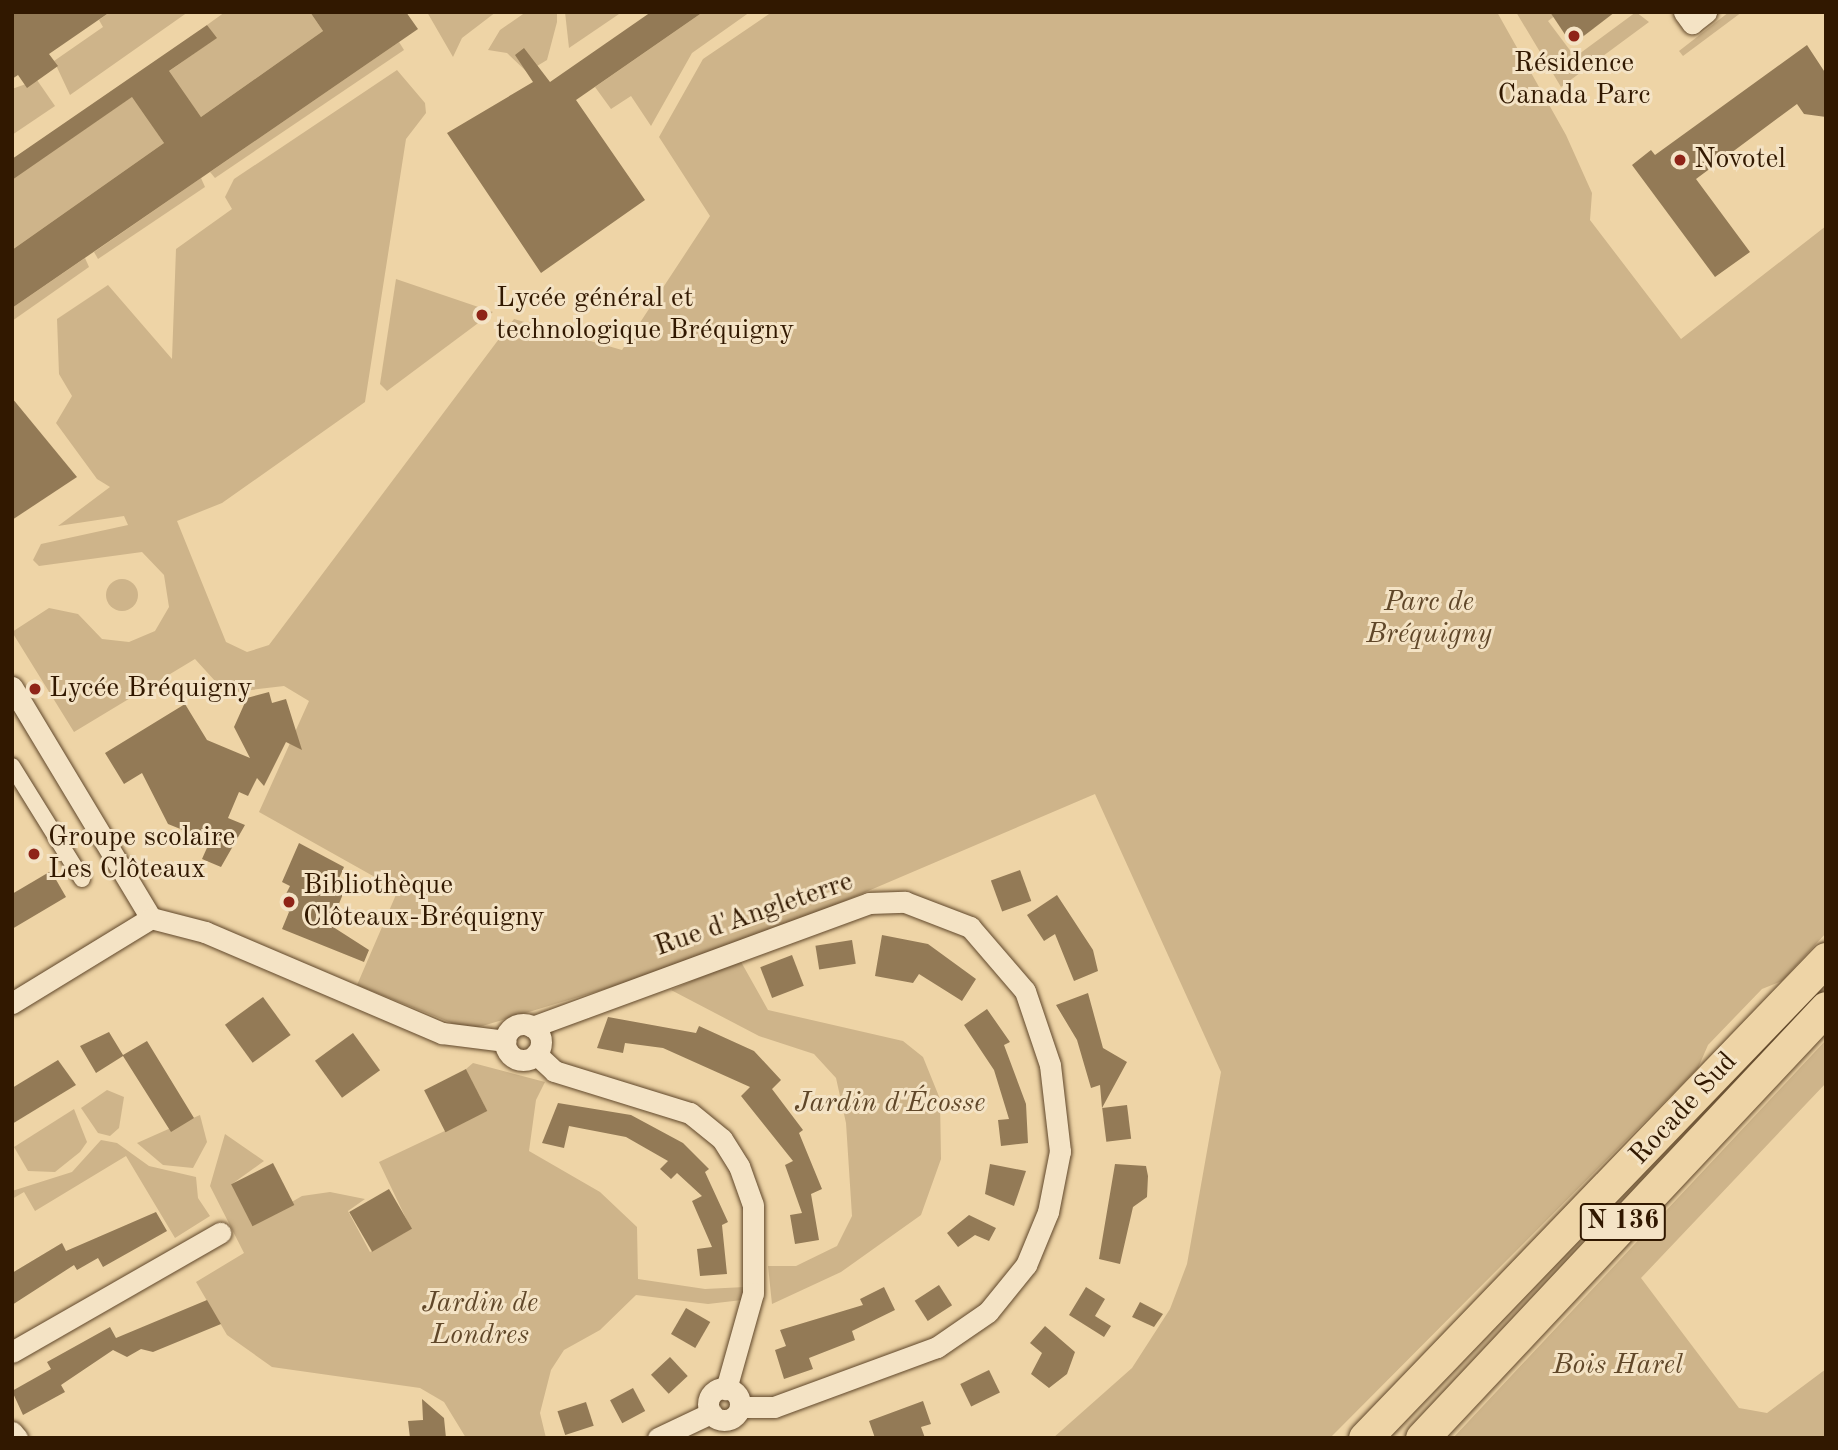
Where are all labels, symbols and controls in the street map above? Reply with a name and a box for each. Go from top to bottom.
marker: Résidence Canada Parc [1566,28,1582,44]
place label: Résidence Canada Parc [1497,47,1651,113]
place label: Novotel [1694,143,1786,177]
marker: Novotel [1672,152,1688,168]
place label: Lycée général et technologique Bréquigny [496,282,794,348]
marker: Lycée général et technologique Bréquigny [474,307,490,323]
park label: Parc de Bréquigny [1366,586,1492,652]
place label: Lycée Bréquigny [49,672,252,706]
marker: Lycée Bréquigny [27,681,43,697]
place label: Groupe scolaire Les Clôteaux [48,821,235,887]
marker: Groupe scolaire Les Clôteaux [26,846,42,862]
street label: Rue d'Angleterre [650,865,858,965]
place label: Bibliothèque Clôteaux-Bréquigny [303,869,545,935]
marker: Bibliothèque Clôteaux-Bréquigny [281,894,297,910]
street label: Rocade Sud [1623,1046,1745,1172]
park label: Jardin d'Écosse [794,1087,986,1121]
road number: N 136 [1579,1200,1667,1245]
park label: Jardin de Londres [422,1287,538,1353]
park label: Bois Harel [1553,1349,1683,1383]

